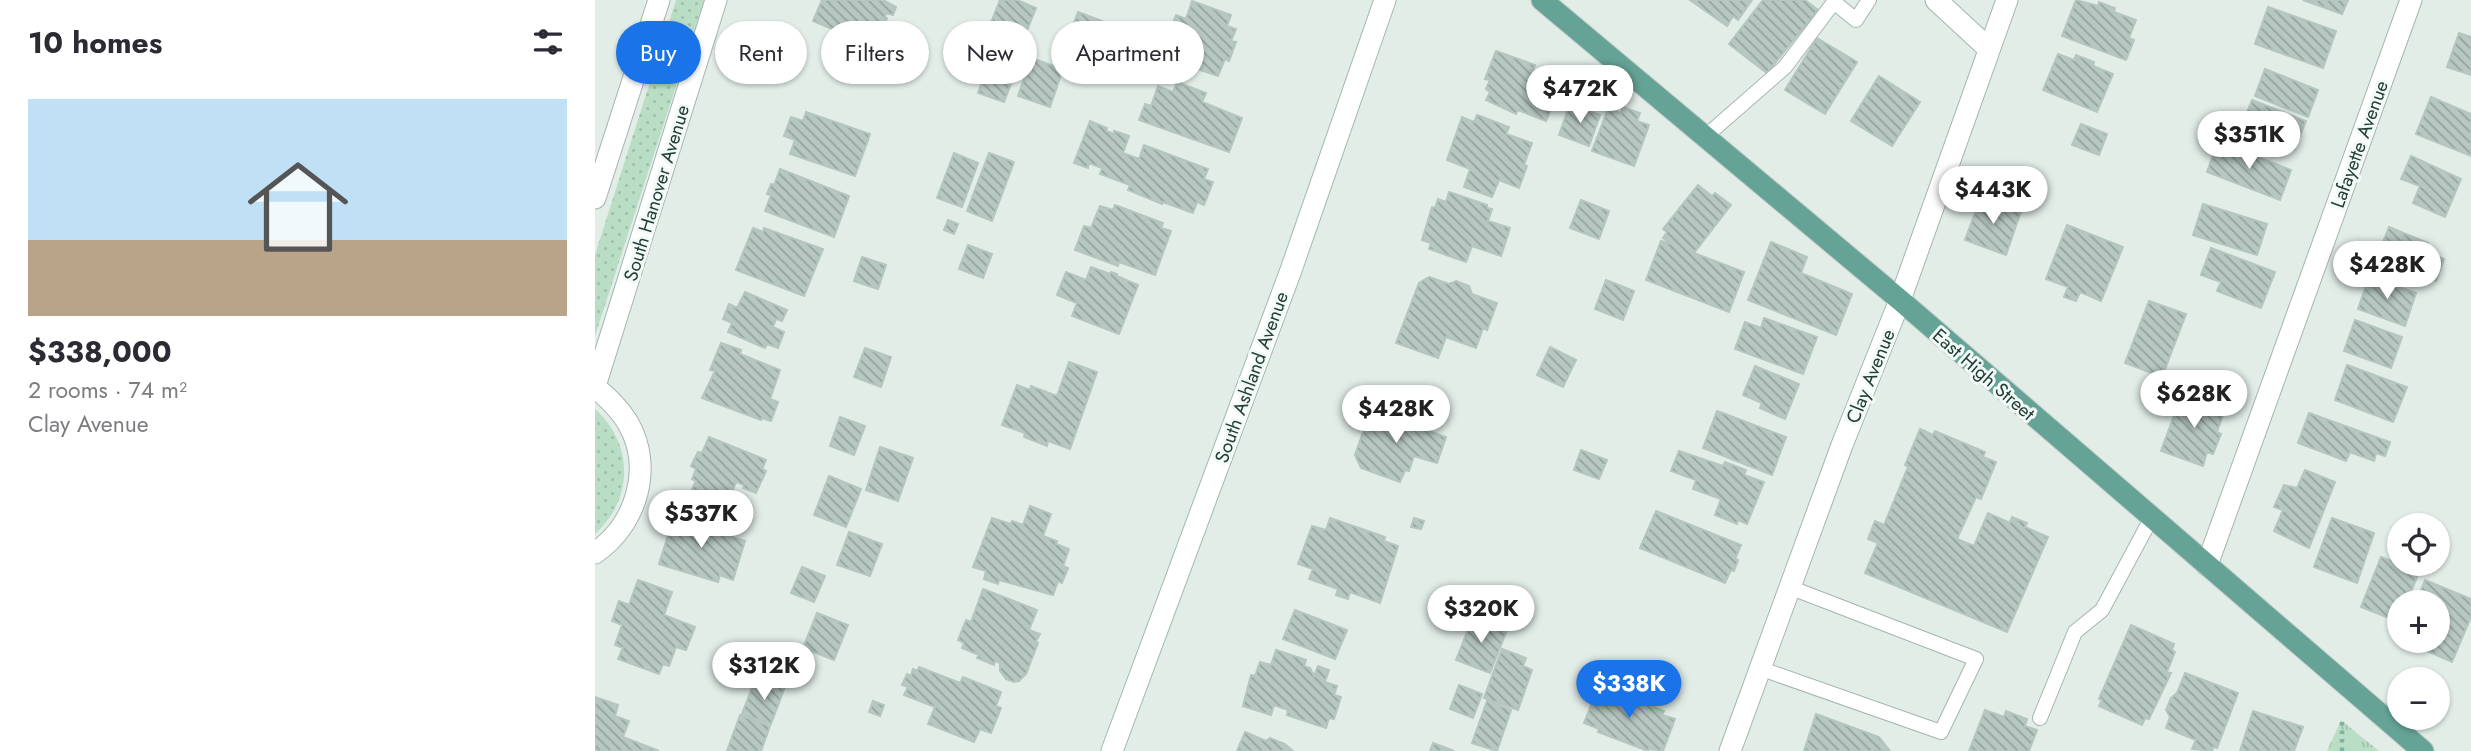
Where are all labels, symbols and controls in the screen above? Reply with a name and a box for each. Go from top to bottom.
text: 10 homes [28,21,162,64]
chip: Buy [616,21,701,84]
chip: Rent [715,21,807,84]
chip: Filters [821,21,929,84]
chip: New [943,21,1037,84]
chip: Apartment [1051,21,1204,84]
icon: filters [529,23,567,61]
pin: $472K [1531,66,1629,125]
text: $472K [1542,71,1618,105]
street label: Lafayette Avenue [2324,76,2395,212]
street label: South Hanover Avenue [617,101,696,285]
pin: $351K [2200,111,2298,171]
text: $351K [2213,117,2285,151]
icon: home [235,144,361,270]
pin: $443K [1944,166,2042,226]
text: $443K [1955,172,2031,206]
pin: $428K [2338,242,2436,301]
text: $428K [2349,247,2425,281]
street label: South Ashland Avenue [1208,288,1295,467]
street label: East High Street [1927,322,2041,427]
street label: Clay Avenue [1839,325,1902,427]
text: $338,000 [28,330,172,373]
pin: $628K [2145,370,2243,430]
text: 2 rooms · 74 m² [28,373,187,407]
text: $628K [2156,376,2232,410]
pin: $428K [1347,386,1445,445]
text: $428K [1358,391,1434,425]
text: Clay Avenue [28,407,149,441]
pin: $537K [652,490,750,550]
text: $537K [664,496,738,530]
map controls [2387,513,2450,730]
button: locate [2387,513,2450,576]
pin: $320K [1432,586,1530,645]
button: + [2387,590,2450,653]
text: $320K [1444,591,1518,625]
pin: $312K [715,642,813,702]
text: $312K [728,648,800,682]
pin: $338K [1580,660,1678,720]
text: $338K [1592,666,1666,700]
button: − [2387,667,2450,730]

